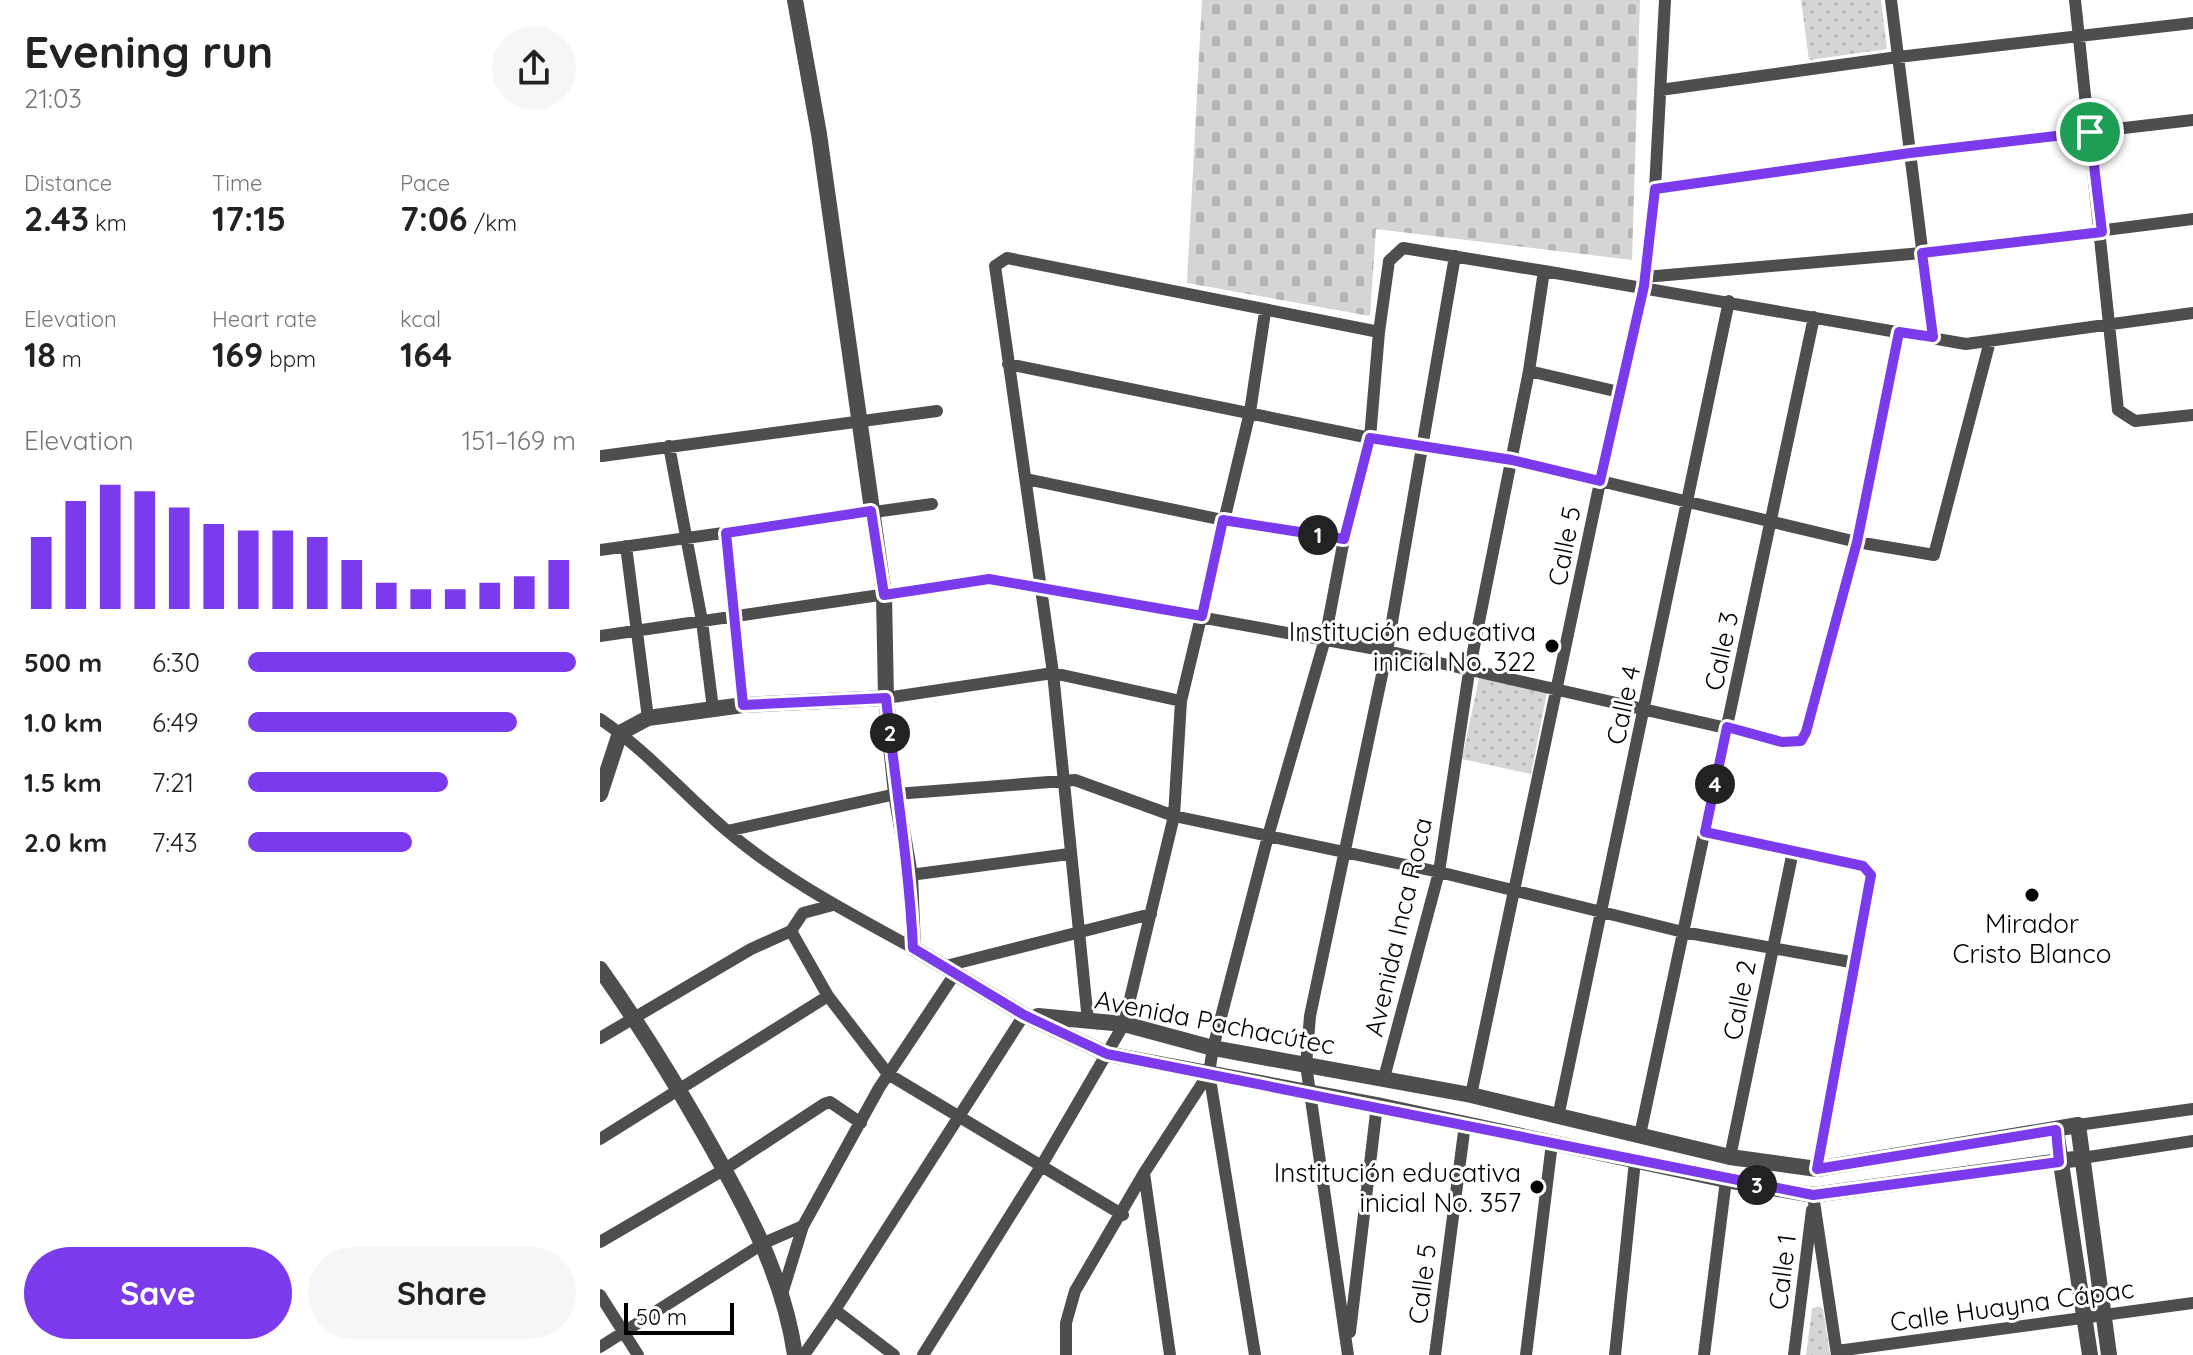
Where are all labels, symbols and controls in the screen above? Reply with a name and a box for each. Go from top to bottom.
text: Evening run [24,24,273,79]
button: share [492,26,576,110]
text: 21:03 [24,82,82,115]
pin [2056,98,2124,166]
icon: arrive [2068,110,2112,154]
text: Distance [24,169,112,197]
text: Time [212,169,263,197]
text: Pace [400,169,450,197]
text: 2.43 [24,197,89,240]
text: 17:15 [212,197,286,240]
text: 7:06 [400,197,468,240]
text: km [89,209,127,237]
text: /km [468,209,517,237]
text: Elevation [24,305,117,333]
text: Heart rate [212,305,317,333]
text: kcal [400,305,441,333]
text: 18 [24,333,56,376]
text: 169 [212,333,263,376]
text: 164 [400,333,452,376]
text: m [56,345,82,373]
text: bpm [263,345,316,373]
text: Elevation [24,424,134,457]
text: 151–169 m [462,424,576,457]
street label: Calle 5 [1540,503,1588,589]
pin: 1 [1298,515,1338,555]
text: 1 [1314,521,1322,549]
street label: Calle 3 [1697,609,1745,693]
place label: Institución educativa inicial No. 322 [1289,615,1536,678]
marker: Institución educativa inicial No. 322 [1543,637,1561,655]
text: 500 m [24,646,102,679]
text: 6:30 [152,646,200,679]
street label: Calle 4 [1599,662,1647,748]
text: 1.0 km [24,706,103,739]
text: 6:49 [152,706,199,739]
pin: 2 [870,713,910,753]
text: 2 [884,719,896,747]
pin: 4 [1695,764,1735,804]
text: 1.5 km [24,766,102,799]
text: 7:21 [152,766,194,799]
text: 4 [1709,770,1721,798]
street label: Avenida Inca Roca [1357,814,1439,1040]
text: 2.0 km [24,826,107,859]
text: 7:43 [152,826,198,859]
marker: Mirador Cristo Blanco [2023,886,2041,904]
place label: Mirador Cristo Blanco [1952,907,2112,970]
street label: Calle 2 [1715,957,1763,1043]
street label: Avenida Pachacútec [1092,983,1338,1061]
place label: Institución educativa inicial No. 357 [1274,1156,1521,1219]
pin: 3 [1737,1165,1777,1205]
text: 3 [1751,1171,1763,1199]
marker: Institución educativa inicial No. 357 [1528,1178,1546,1196]
street label: Calle 1 [1761,1232,1803,1312]
street label: Calle 5 [1401,1242,1443,1326]
button: Save [24,1247,292,1339]
button: Share [308,1247,576,1339]
street label: Calle Huayna Cápac [1888,1272,2136,1338]
scale bar [624,1299,734,1335]
text: 50 m [636,1303,687,1331]

